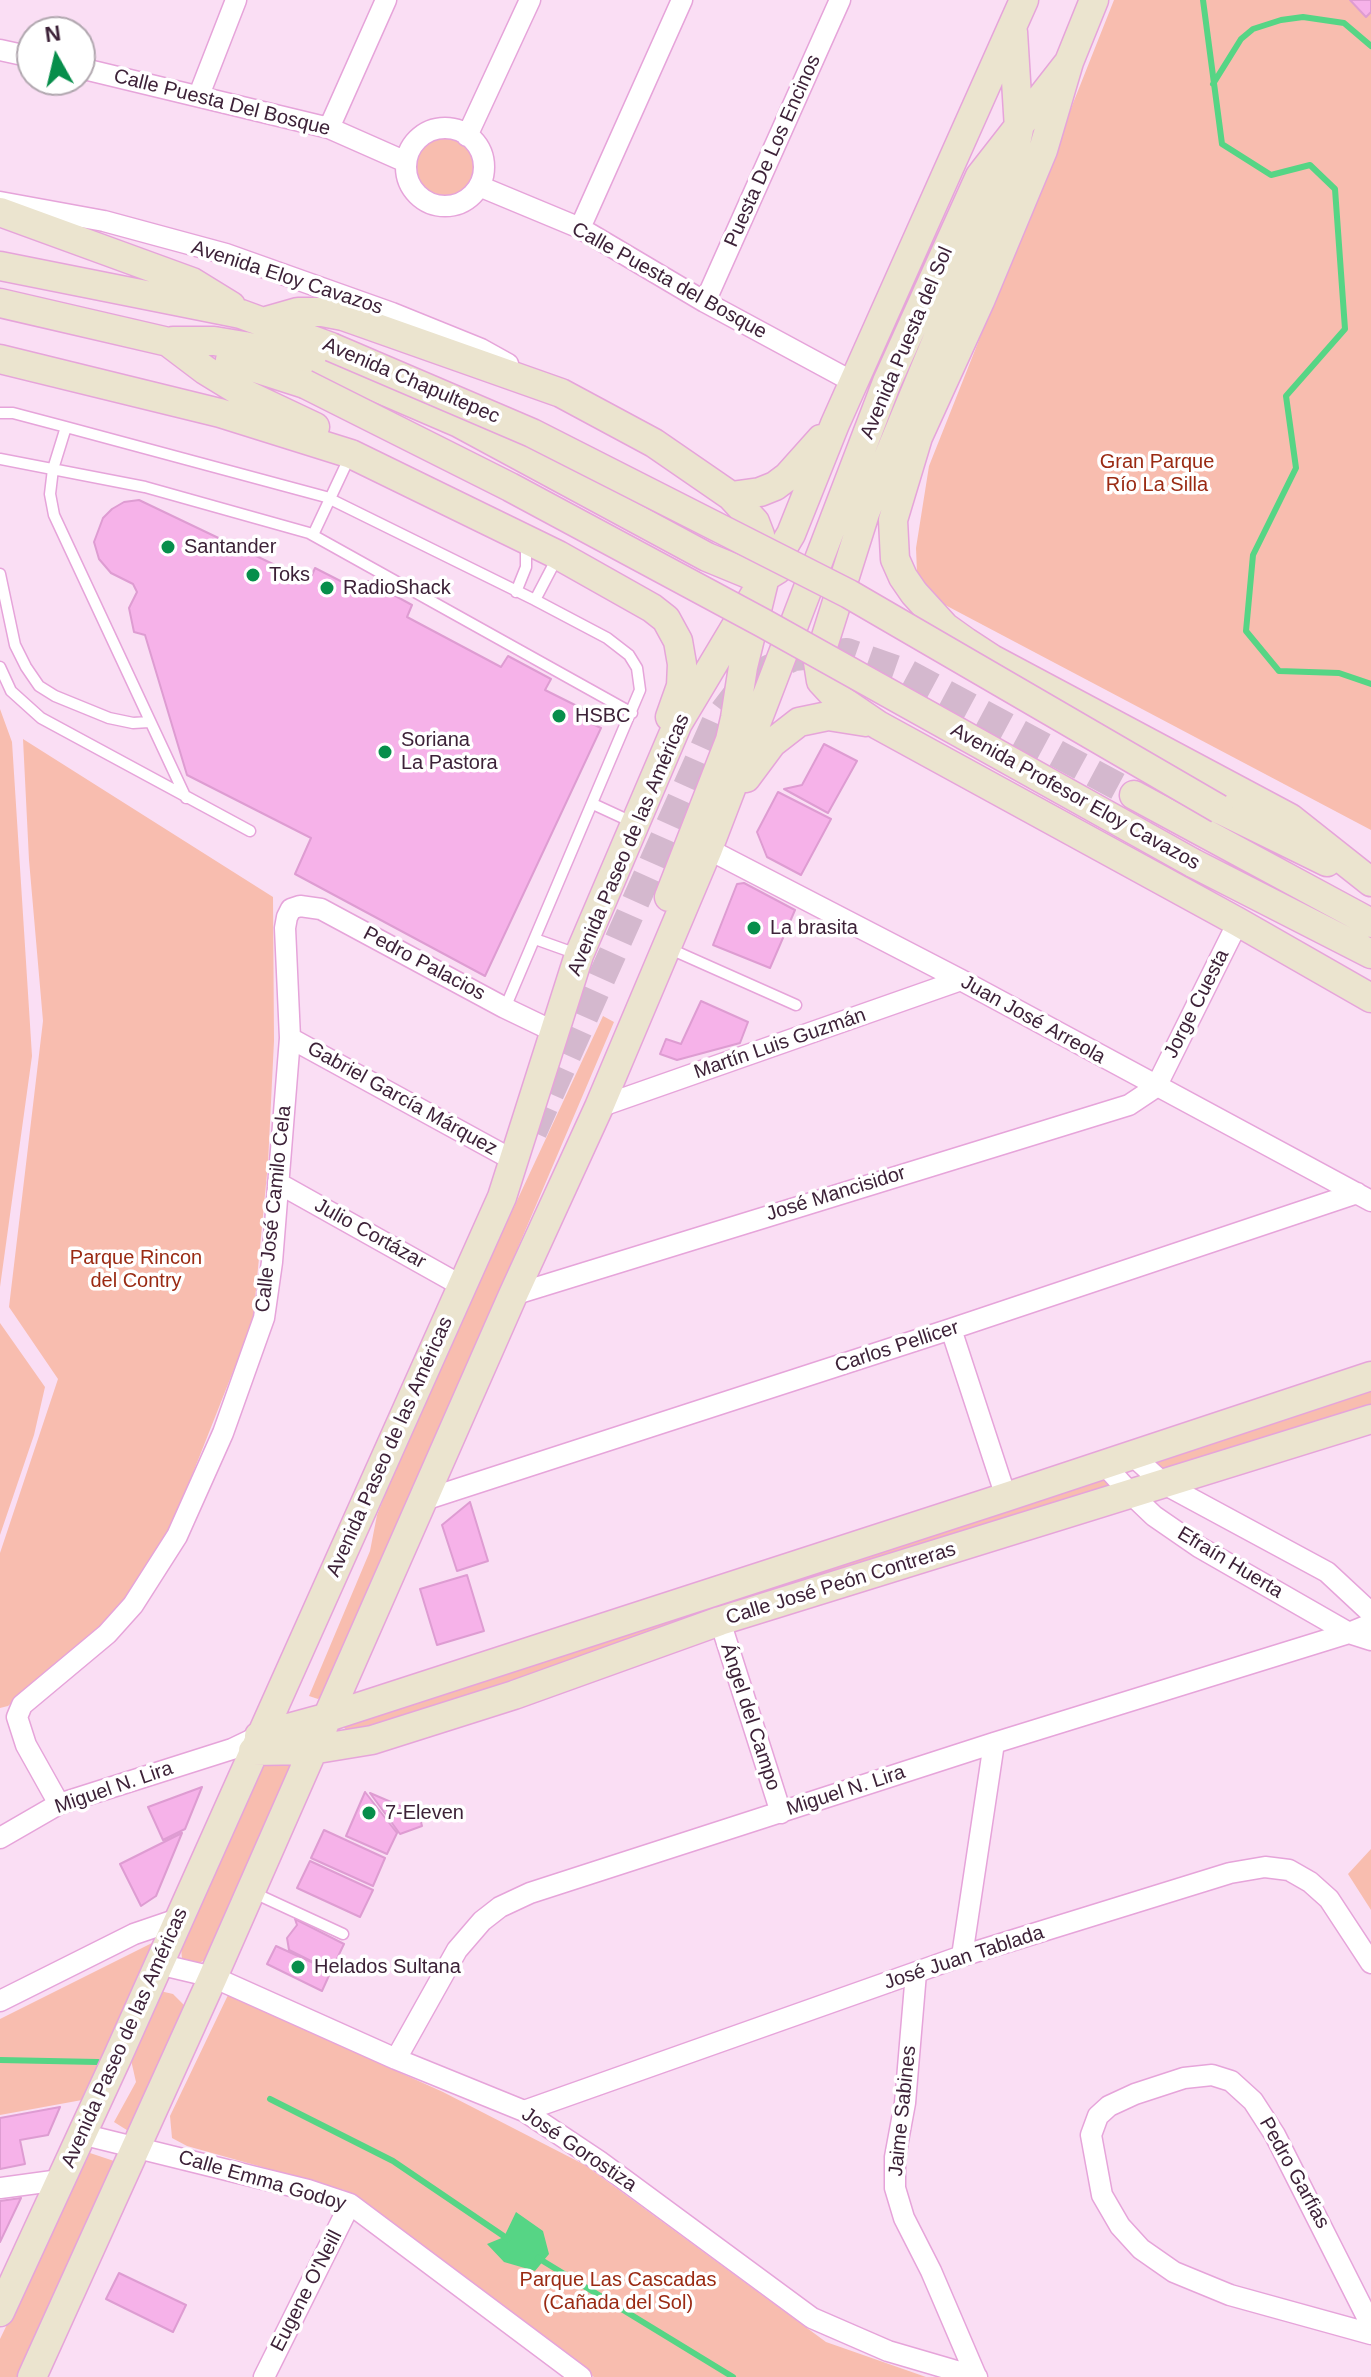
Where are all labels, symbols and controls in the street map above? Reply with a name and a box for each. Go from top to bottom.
north arrow [16,16,96,96]
text: N [43,20,62,47]
street label: Puesta De Los Encinos [720,51,826,251]
street label: Calle Puesta Del Bosque [111,64,333,142]
street label: Calle Puesta del Bosque [567,217,771,345]
street label: Avenida Eloy Cavazos [188,236,386,320]
street label: Avenida Puesta del Sol [856,243,958,443]
street label: Avenida Chapultepec [319,333,503,429]
park label: Gran Parque Río La Silla [1100,450,1214,497]
place label: Santander [184,535,276,559]
marker: Santander [159,538,177,556]
place label: Toks [269,563,310,587]
marker: Toks [244,566,262,584]
place label: RadioShack [343,576,451,600]
marker: RadioShack [318,579,336,597]
place label: HSBC [575,704,631,728]
marker: HSBC [550,707,568,725]
street label: Avenida Paseo de las Américas [563,711,695,979]
street label: Avenida Profesor Eloy Cavazos [946,718,1204,876]
place label: Soriana La Pastora [401,728,498,775]
marker: Soriana La Pastora [376,743,394,761]
place label: La brasita [770,916,858,940]
marker: La brasita [745,919,763,937]
street label: Pedro Palacios [359,922,489,1006]
street label: Jorge Cuesta [1159,946,1235,1062]
street label: Juan José Arreola [957,970,1109,1070]
street label: Martín Luis Guzmán [691,1003,869,1085]
street label: Gabriel García Márquez [303,1037,501,1161]
street label: Calle José Camilo Cela [251,1104,297,1314]
street label: José Mancisidor [763,1161,909,1227]
street label: Julio Cortázar [310,1194,430,1274]
park label: Parque Rincon del Contry [70,1246,202,1293]
street label: Avenida Paseo de las Américas [322,1313,458,1581]
street label: Carlos Pellicer [832,1316,962,1378]
street label: Efraín Huerta [1173,1522,1287,1604]
street label: Calle José Peón Contreras [723,1538,959,1630]
street label: Ángel del Campo [715,1640,785,1794]
street label: Miguel N. Lira [52,1757,176,1819]
street label: Miguel N. Lira [784,1761,908,1821]
place label: 7-Eleven [385,1801,464,1825]
marker: 7-Eleven [360,1804,378,1822]
street label: Avenida Paseo de las Américas [57,1904,193,2172]
street label: José Juan Tablada [881,1921,1047,1995]
place label: Helados Sultana [314,1955,461,1979]
marker: Helados Sultana [289,1958,307,1976]
street label: Jaime Sabines [884,2045,922,2177]
street label: José Gorostiza [517,2103,641,2197]
street label: Pedro Garfias [1254,2113,1334,2233]
street label: Calle Emma Godoy [175,2146,349,2216]
street label: Eugene O'Neill [266,2226,348,2356]
park label: Parque Las Cascadas (Cañada del Sol) [520,2268,716,2315]

